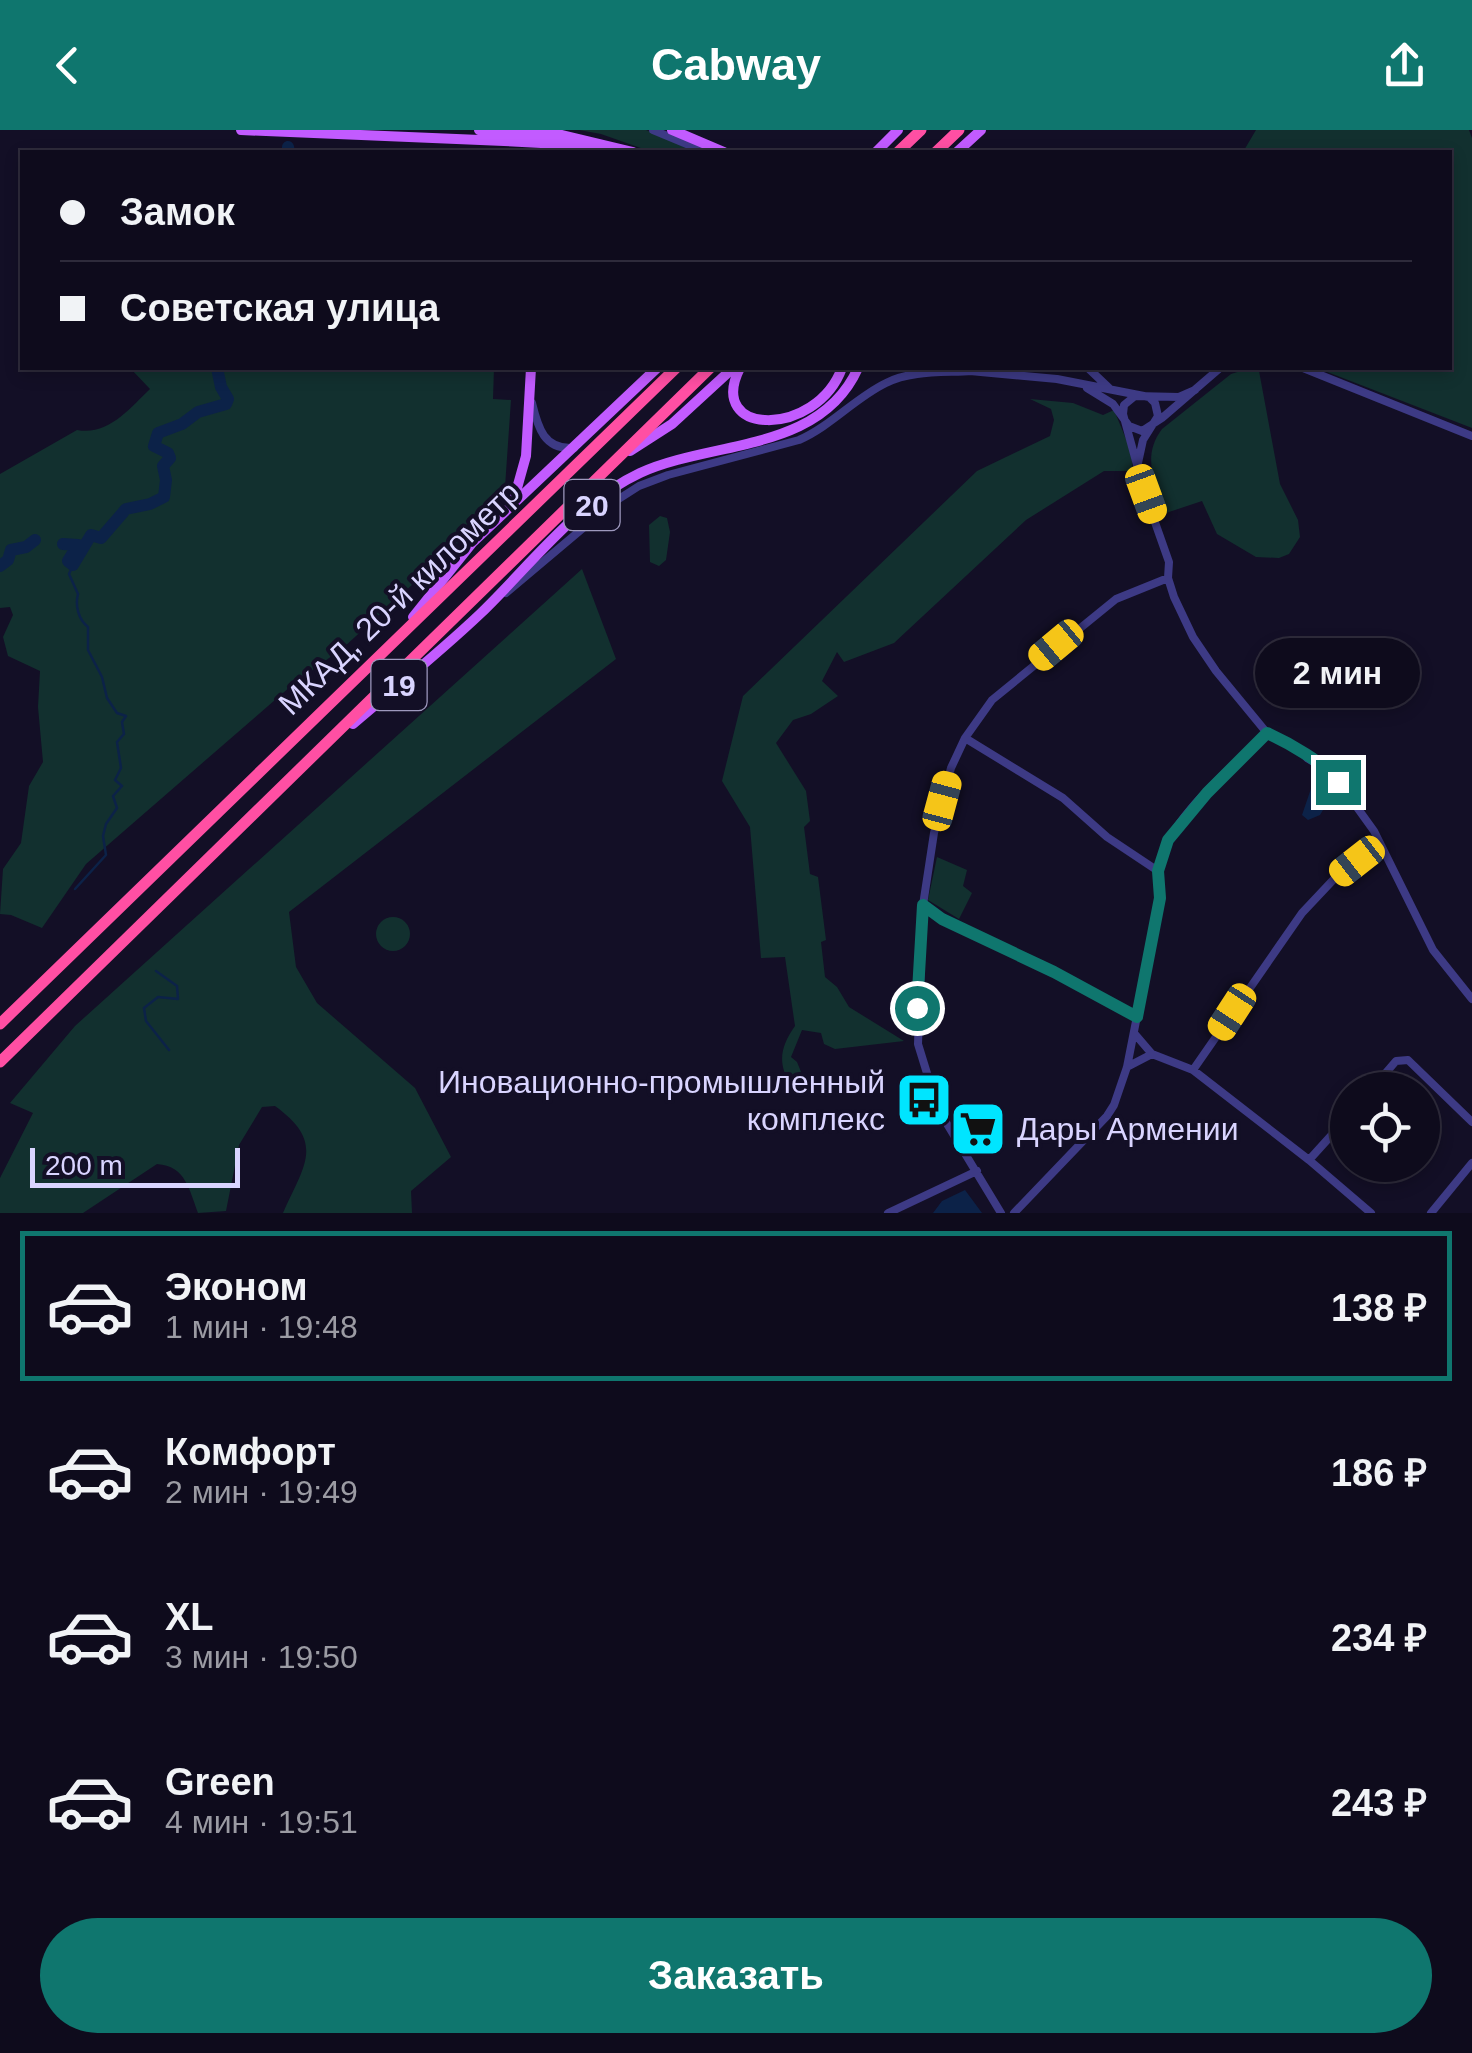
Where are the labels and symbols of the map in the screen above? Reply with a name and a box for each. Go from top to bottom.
car [1122,461,1170,527]
street label: МКАД, 20-й километр [271,474,527,722]
road number: 20 [564,480,620,530]
car [1023,614,1089,676]
callout: 2 мин [1256,637,1420,707]
road number: 19 [372,660,426,710]
route end [1316,760,1361,805]
car [920,768,964,834]
car [1324,831,1390,891]
car [1203,979,1261,1045]
route start [895,986,940,1031]
place label: Иновационно-промышленный комплекс [438,1064,885,1137]
bus stop icon: Иновационно-промышленный комплекс [894,1070,954,1130]
supermarket icon: Дары Армении [948,1099,1008,1159]
place label: Дары Армении [1017,1111,1239,1147]
scale bar [30,1143,240,1188]

